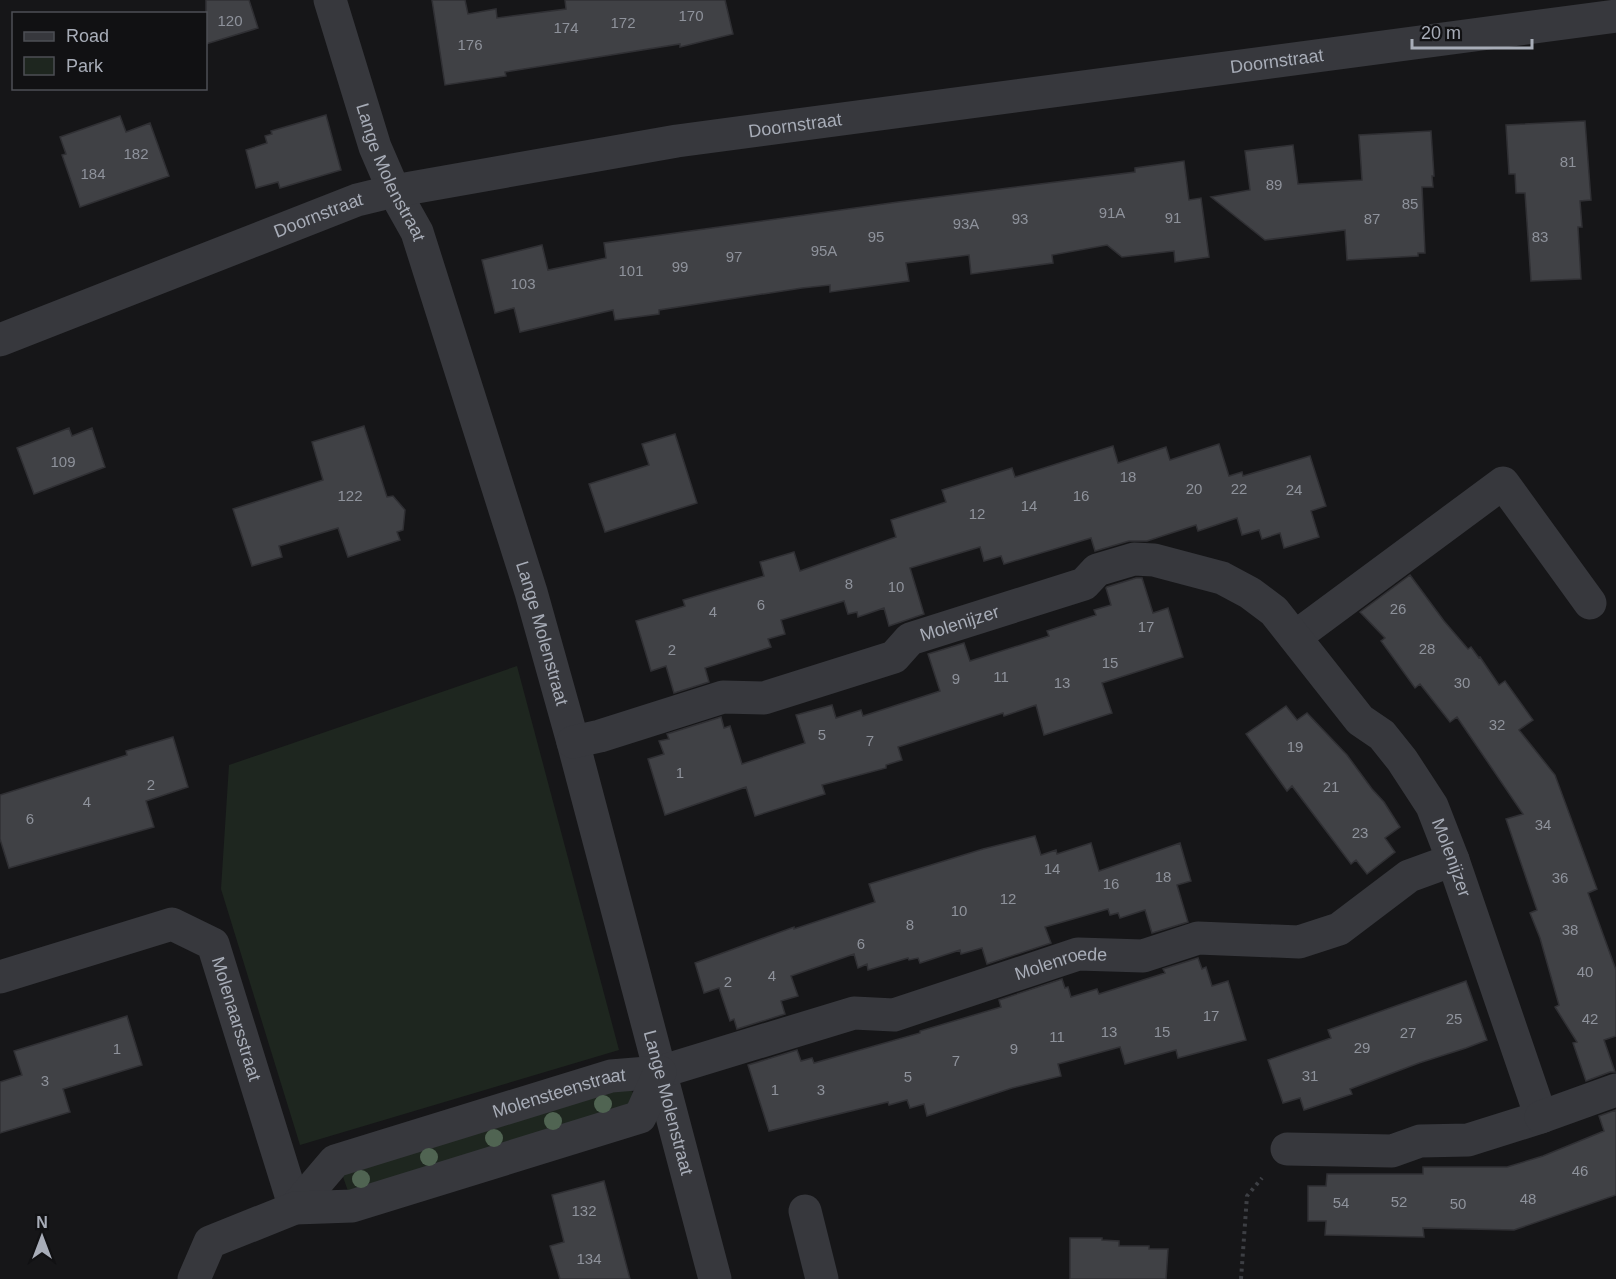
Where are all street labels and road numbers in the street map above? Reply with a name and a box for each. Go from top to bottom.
street label: Doornstraat [1229,45,1325,77]
street label: Lange Molenstraat [352,101,429,244]
street label: Doornstraat [747,109,843,141]
street label: Doornstraat [271,189,365,242]
street label: Lange Molenstraat [512,559,572,708]
street label: Molenijzer [917,601,1002,645]
street label: Molenijzer [1428,816,1475,899]
street label: Molenroede [1012,944,1108,984]
street label: Molenaarsstraat [208,954,265,1084]
street label: Lange Molenstraat [640,1028,697,1177]
street label: Molensteenstraat [490,1065,626,1122]

